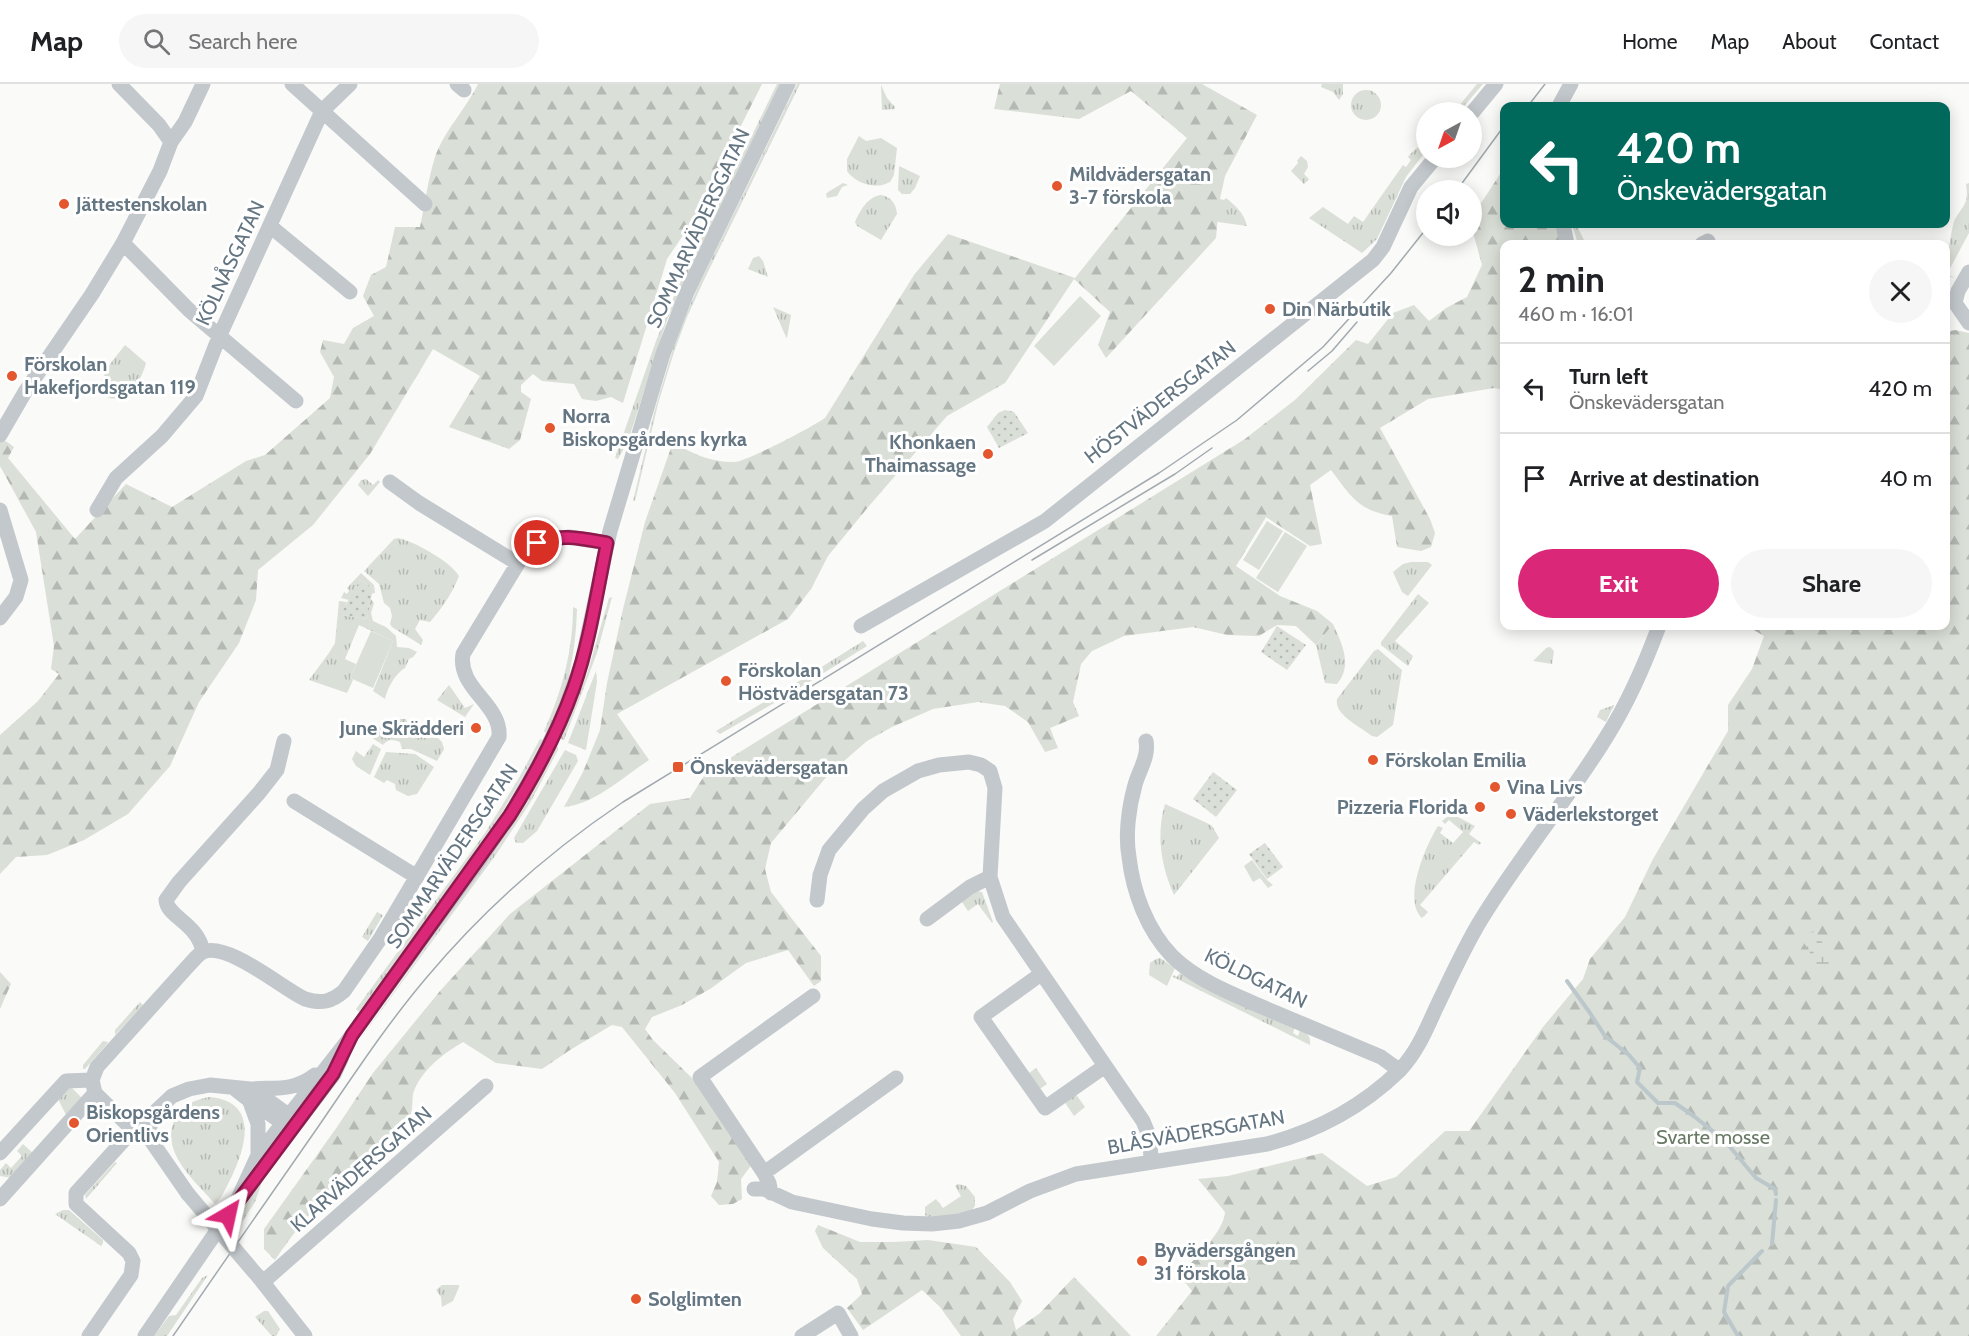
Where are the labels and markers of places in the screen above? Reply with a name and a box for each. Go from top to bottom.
place label: Mildvädersgatan 3-7 förskola [1069,162,1211,209]
marker: Mildvädersgatan 3-7 förskola [1050,179,1064,193]
place label: Jättestenskolan [75,192,207,216]
marker: Jättestenskolan [57,197,71,211]
place label: Din Närbutik [1282,297,1391,321]
marker: Din Närbutik [1263,302,1277,316]
place label: Förskolan Hakefjordsgatan 119 [24,352,196,399]
marker: Förskolan Hakefjordsgatan 119 [5,369,19,383]
place label: Norra Biskopsgårdens kyrka [562,404,747,451]
marker: Norra Biskopsgårdens kyrka [543,421,557,435]
place label: Khonkaen Thaimassage [865,430,976,477]
marker: Khonkaen Thaimassage [981,447,995,461]
pin [511,517,562,568]
place label: Förskolan Höstvädersgatan 73 [738,658,909,705]
marker: Förskolan Höstvädersgatan 73 [719,674,733,688]
place label: June Skrädderi [339,716,464,740]
marker: June Skrädderi [469,721,483,735]
place label: Förskolan Emilia [1385,748,1526,772]
marker: Förskolan Emilia [1366,753,1380,767]
place label: Önskevädersgatan [690,755,848,779]
marker: Önskevädersgatan [671,760,685,774]
place label: Vina Livs [1507,775,1583,799]
marker: Vina Livs [1488,780,1502,794]
place label: Pizzeria Florida [1337,795,1468,819]
marker: Pizzeria Florida [1473,800,1487,814]
place label: Väderlekstorget [1523,802,1659,826]
marker: Väderlekstorget [1504,807,1518,821]
place label: Biskopsgårdens Orientlivs [86,1100,220,1147]
marker: Biskopsgårdens Orientlivs [67,1116,81,1130]
place label: Byvädersgången 31 förskola [1154,1238,1296,1285]
marker: Byvädersgången 31 förskola [1135,1254,1149,1268]
place label: Solglimten [648,1287,742,1311]
marker: Solglimten [629,1292,643,1306]

